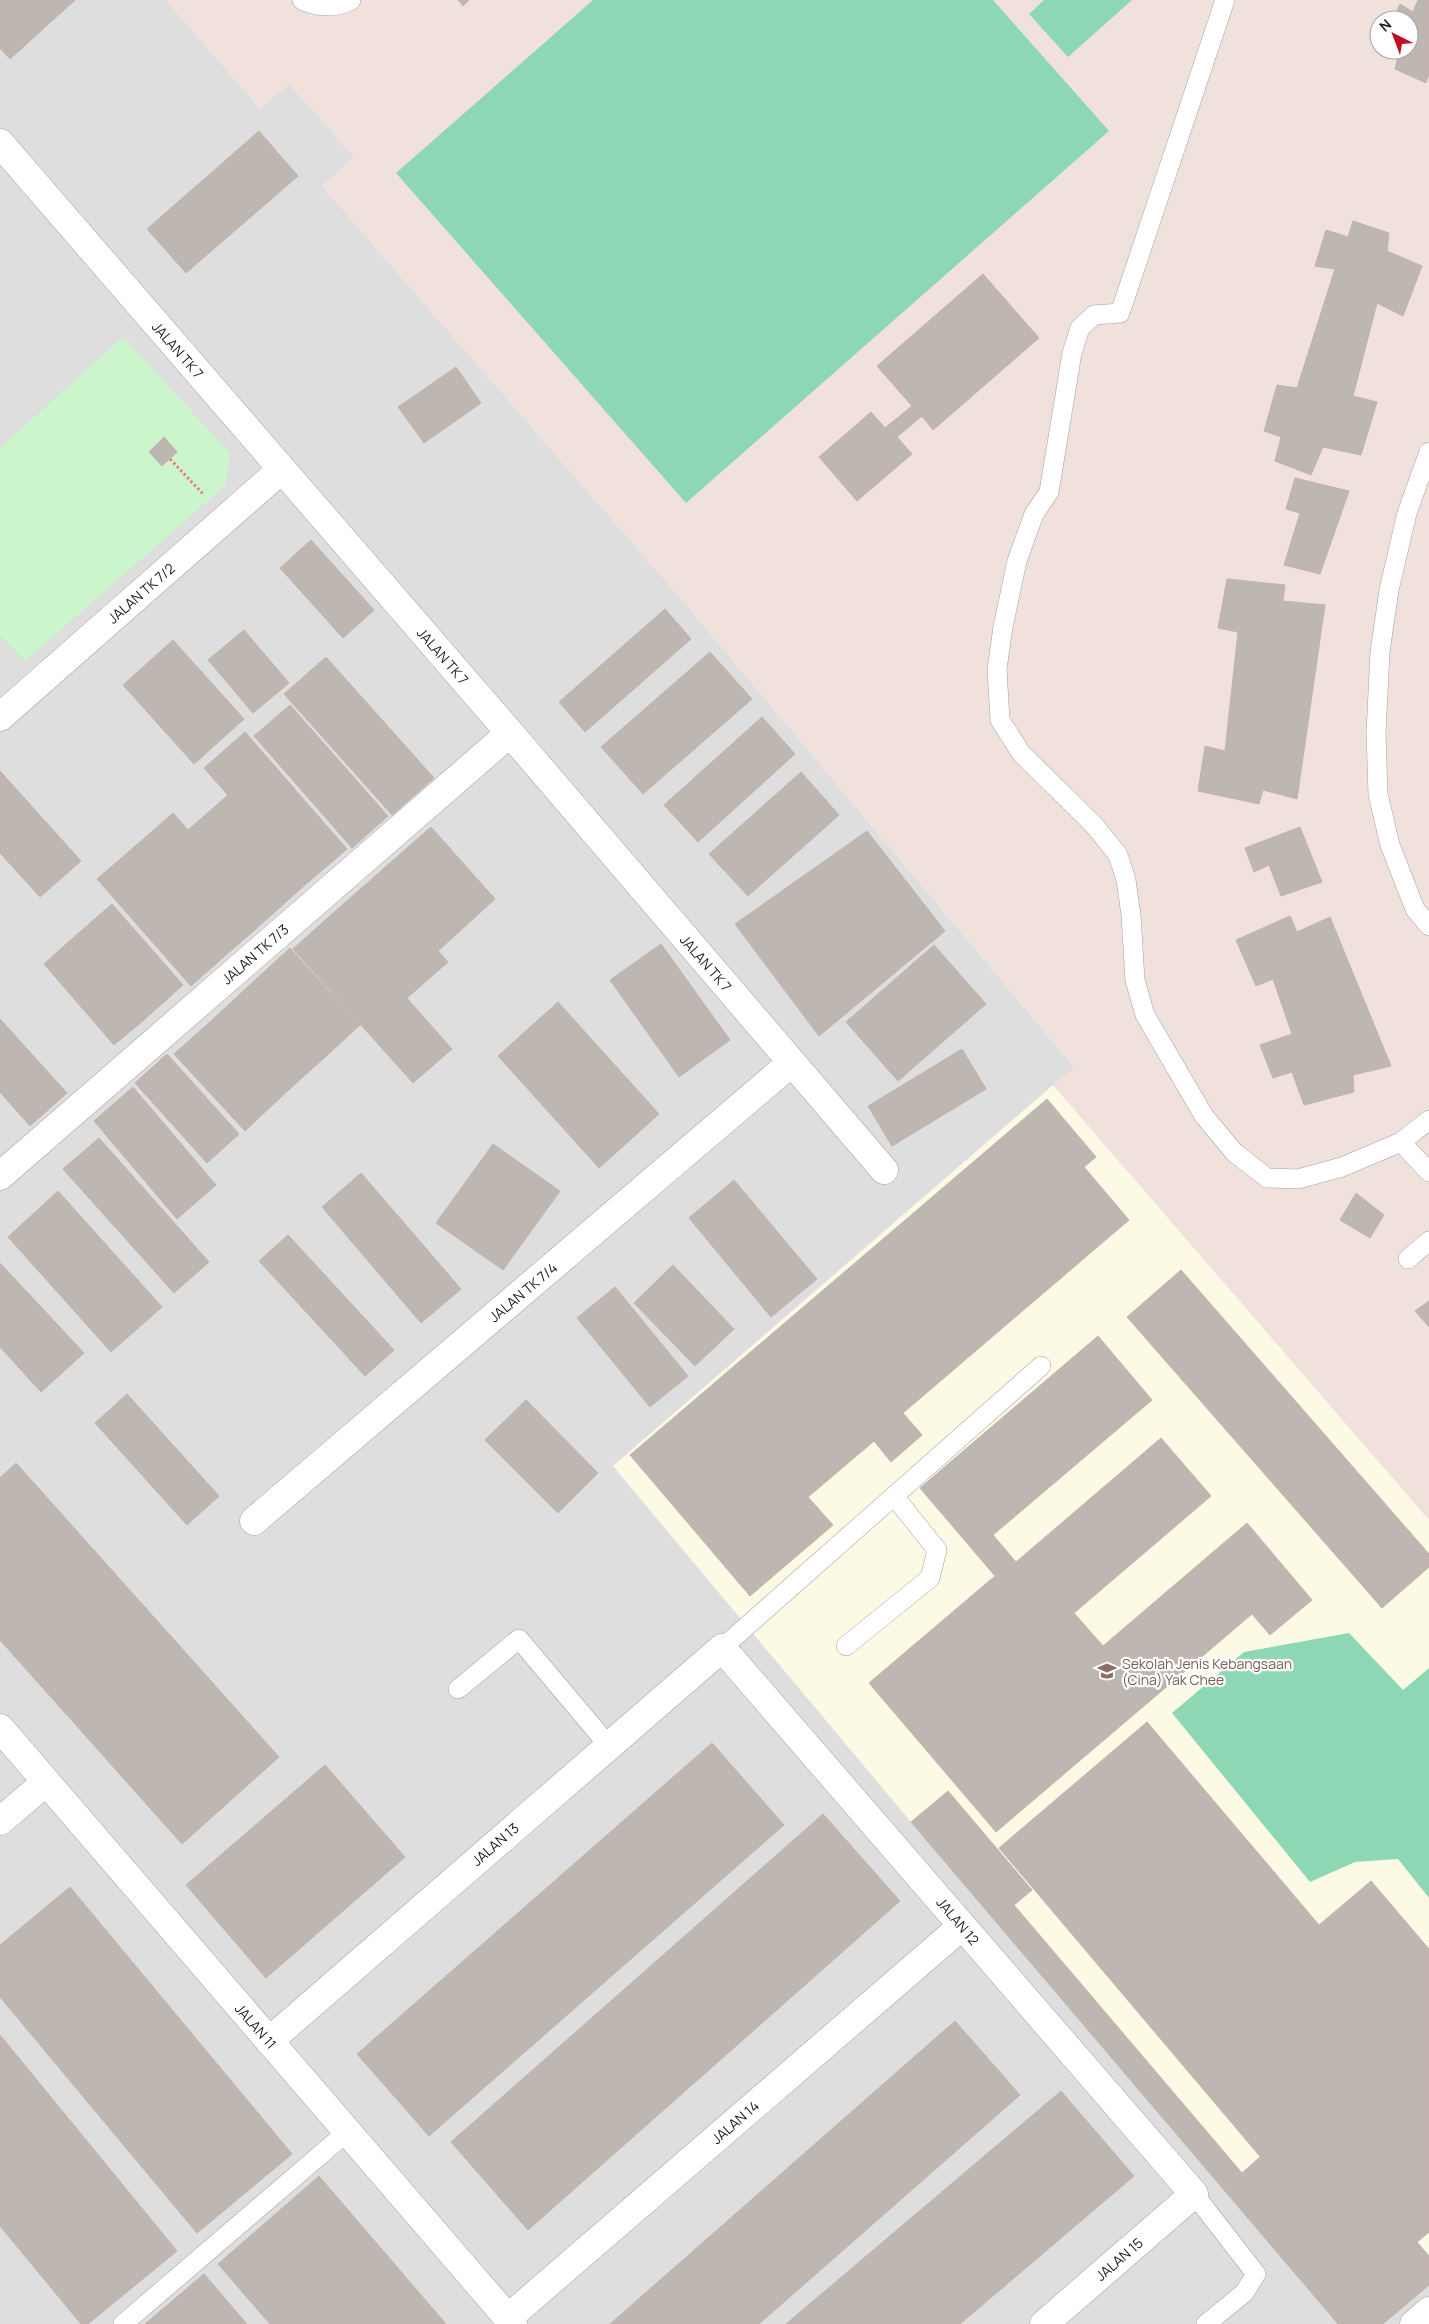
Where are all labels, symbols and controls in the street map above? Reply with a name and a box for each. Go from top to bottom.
north arrow [1369,10,1419,60]
text: N [1375,15,1395,35]
street label: JALAN TK 7 [148,317,208,383]
street label: JALAN TK 7/2 [103,559,179,627]
street label: JALAN TK 7 [413,623,473,689]
street label: JALAN TK 7/3 [218,920,292,988]
street label: JALAN TK 7 [676,930,736,996]
street label: JALAN TK 7/4 [485,1258,561,1326]
place label: Sekolah Jenis Kebangsaan (Cina) Yak Chee [1122,1654,1292,1689]
school or university icon: Sekolah Jenis Kebangsaan (Cina) Yak Chee [1096,1660,1118,1682]
street label: JALAN 13 [467,1818,523,1870]
street label: JALAN 12 [932,1893,984,1949]
street label: JALAN 11 [231,1999,281,2053]
street label: JALAN 14 [707,2096,763,2148]
street label: JALAN 15 [1091,2233,1147,2285]

